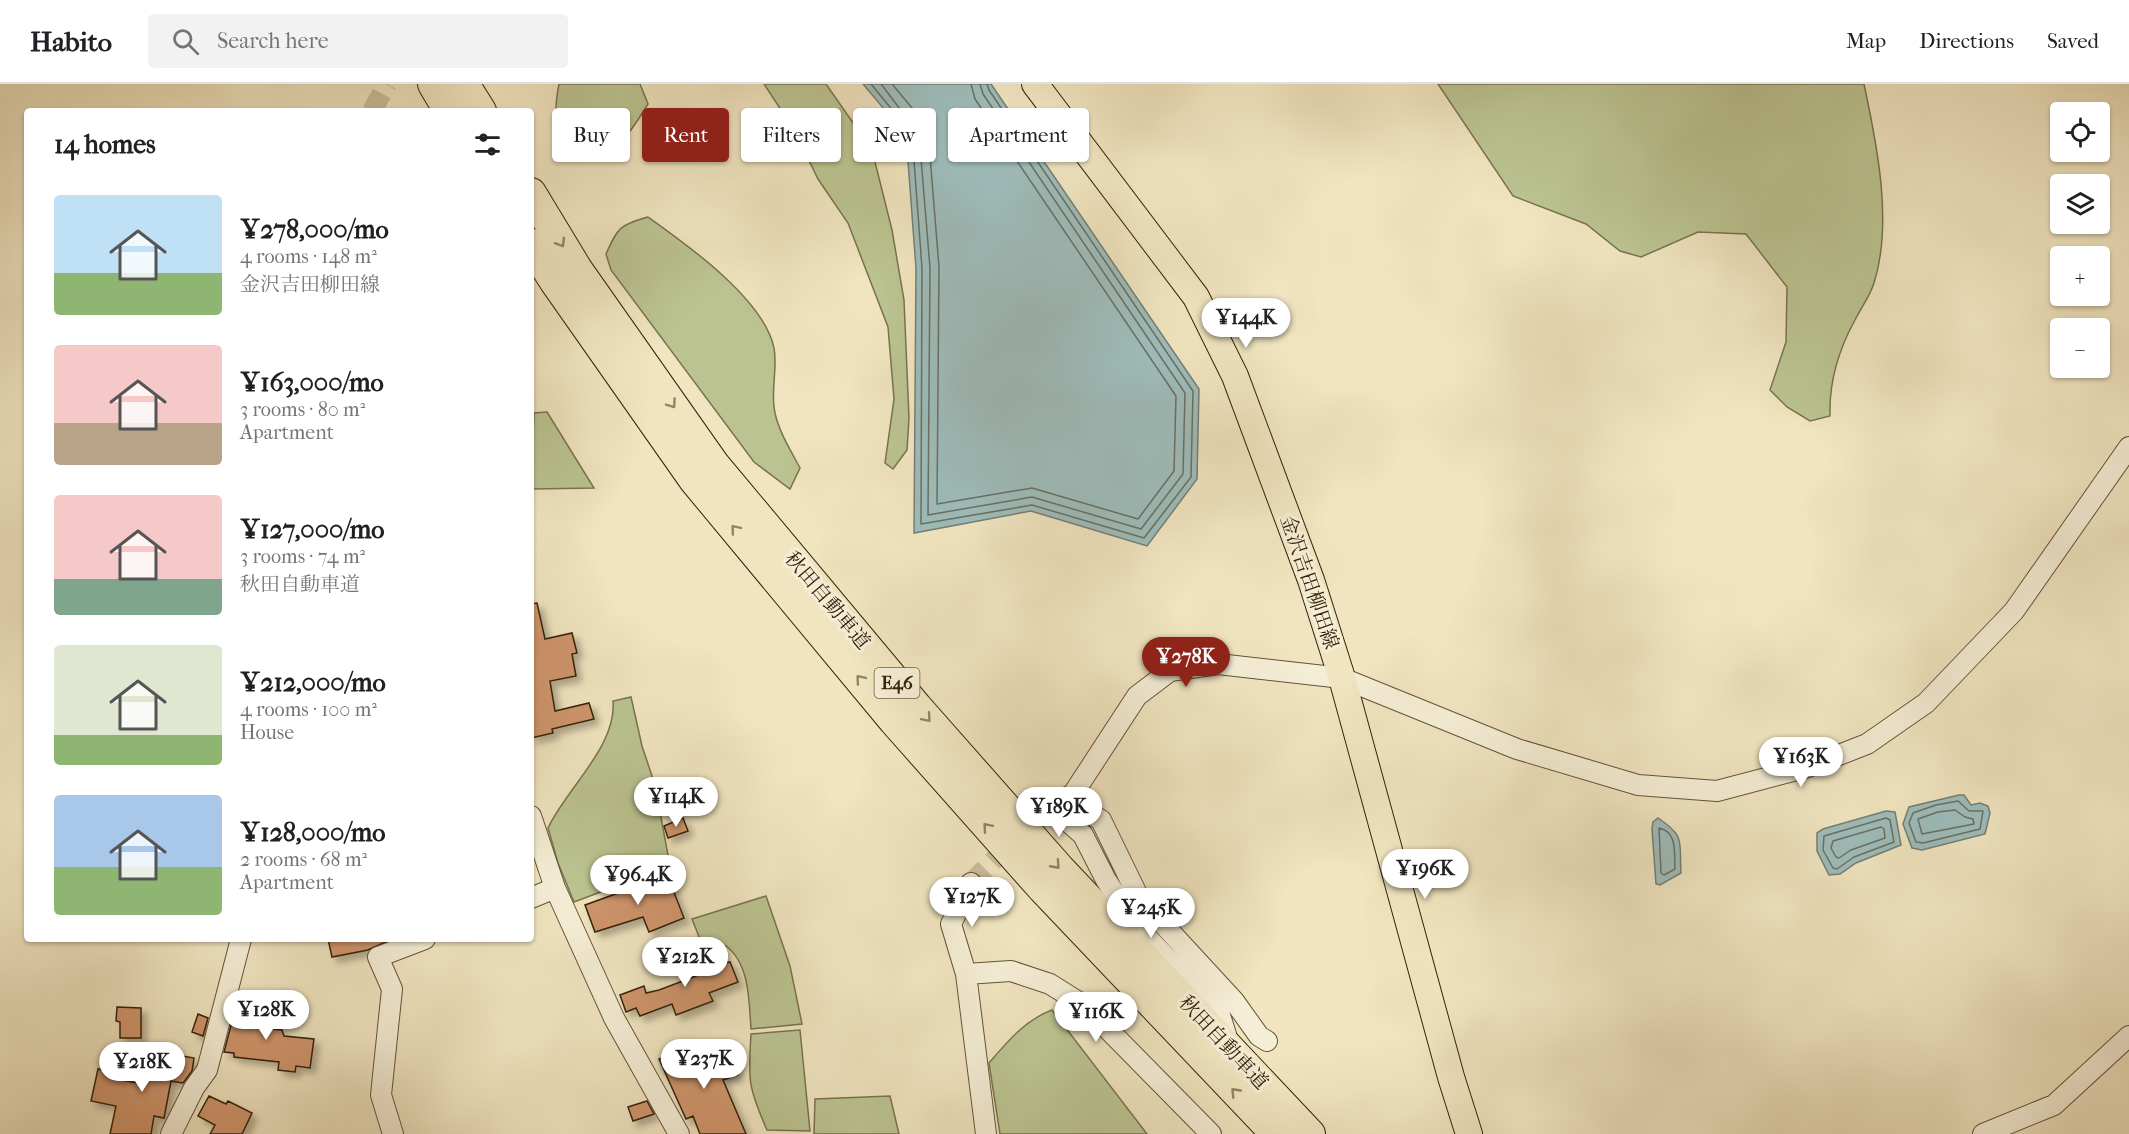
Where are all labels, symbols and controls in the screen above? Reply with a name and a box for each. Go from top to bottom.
search box [148,14,568,68]
text: Habito [30,25,112,58]
icon: search [169,25,202,58]
text: Search here [217,28,329,54]
text: Map [1846,29,1886,53]
text: Directions [1919,29,2014,53]
text: Saved [2047,29,2099,53]
map controls [2050,102,2110,378]
button: locate [2050,102,2110,162]
chip: Buy [552,108,630,162]
chip: Rent [642,108,729,162]
chip: Filters [741,108,841,162]
chip: New [853,108,936,162]
chip: Apartment [948,108,1089,162]
icon: filters [471,128,504,161]
text: 14 homes [54,129,156,160]
button: layers [2050,174,2110,234]
text: ¥278,000/mo [240,214,389,245]
icon: home [102,219,174,291]
one-way arrow [554,237,566,247]
text: 4 rooms · 148 m² [240,245,377,268]
button: + [2050,246,2110,306]
text: 金沢吉田柳田線 [240,273,380,296]
pin: ¥144K [1204,298,1288,349]
text: ¥144K [1216,306,1276,329]
button: − [2050,318,2110,378]
text: ¥163,000/mo [240,367,384,398]
icon: home [102,369,174,441]
one-way arrow [665,397,676,408]
text: 3 rooms · 80 m² [240,398,365,421]
text: Apartment [240,421,334,444]
street label: 金沢吉田柳田線 [1276,512,1343,652]
text: ¥127,000/mo [240,514,384,545]
icon: home [102,519,174,591]
one-way arrow [731,525,742,536]
text: 3 rooms · 74 m² [240,545,365,568]
street label: 秋田自動車道 [780,547,875,654]
text: 秋田自動車道 [240,573,360,596]
pin: ¥278K [1144,637,1228,688]
text: ¥278K [1156,645,1216,668]
text: ¥212,000/mo [240,667,386,698]
road number: E46 [874,668,920,698]
icon: home [102,669,174,741]
one-way arrow [856,675,867,686]
text: 4 rooms · 100 m² [240,698,377,721]
one-way arrow [920,712,931,722]
text: House [240,721,294,744]
pin: ¥163K [1759,737,1843,788]
text: ¥163K [1773,745,1829,768]
pin: ¥114K [634,777,718,828]
text: ¥114K [648,785,704,808]
pin: ¥189K [1017,787,1101,838]
text: ¥189K [1030,795,1088,818]
text: ¥128,000/mo [240,817,385,848]
icon: home [102,819,174,891]
one-way arrow [983,823,994,833]
text: 2 rooms · 68 m² [240,848,367,871]
pin: ¥196K [1383,849,1467,900]
pin: ¥96.4K [589,855,687,906]
text: ¥196K [1396,857,1454,880]
one-way arrow [1049,858,1060,868]
text: ¥96.4K [604,863,672,886]
text: Apartment [240,871,334,894]
pin: ¥127K [930,877,1014,928]
text: ¥127K [943,885,1001,908]
pin: ¥245K [1109,888,1193,939]
text: ¥245K [1121,896,1181,919]
pin: ¥212K [643,937,727,988]
text: ¥212K [656,945,714,968]
pin: ¥128K [224,990,308,1041]
street label: 秋田自動車道 [1174,991,1273,1094]
pin: ¥116K [1054,992,1138,1043]
text: ¥128K [237,998,295,1021]
text: ¥116K [1068,1000,1124,1023]
pin: ¥237K [662,1039,746,1090]
pin: ¥218K [100,1042,184,1093]
text: ¥237K [675,1047,733,1070]
text: ¥218K [113,1050,171,1073]
one-way arrow [1231,1088,1242,1098]

